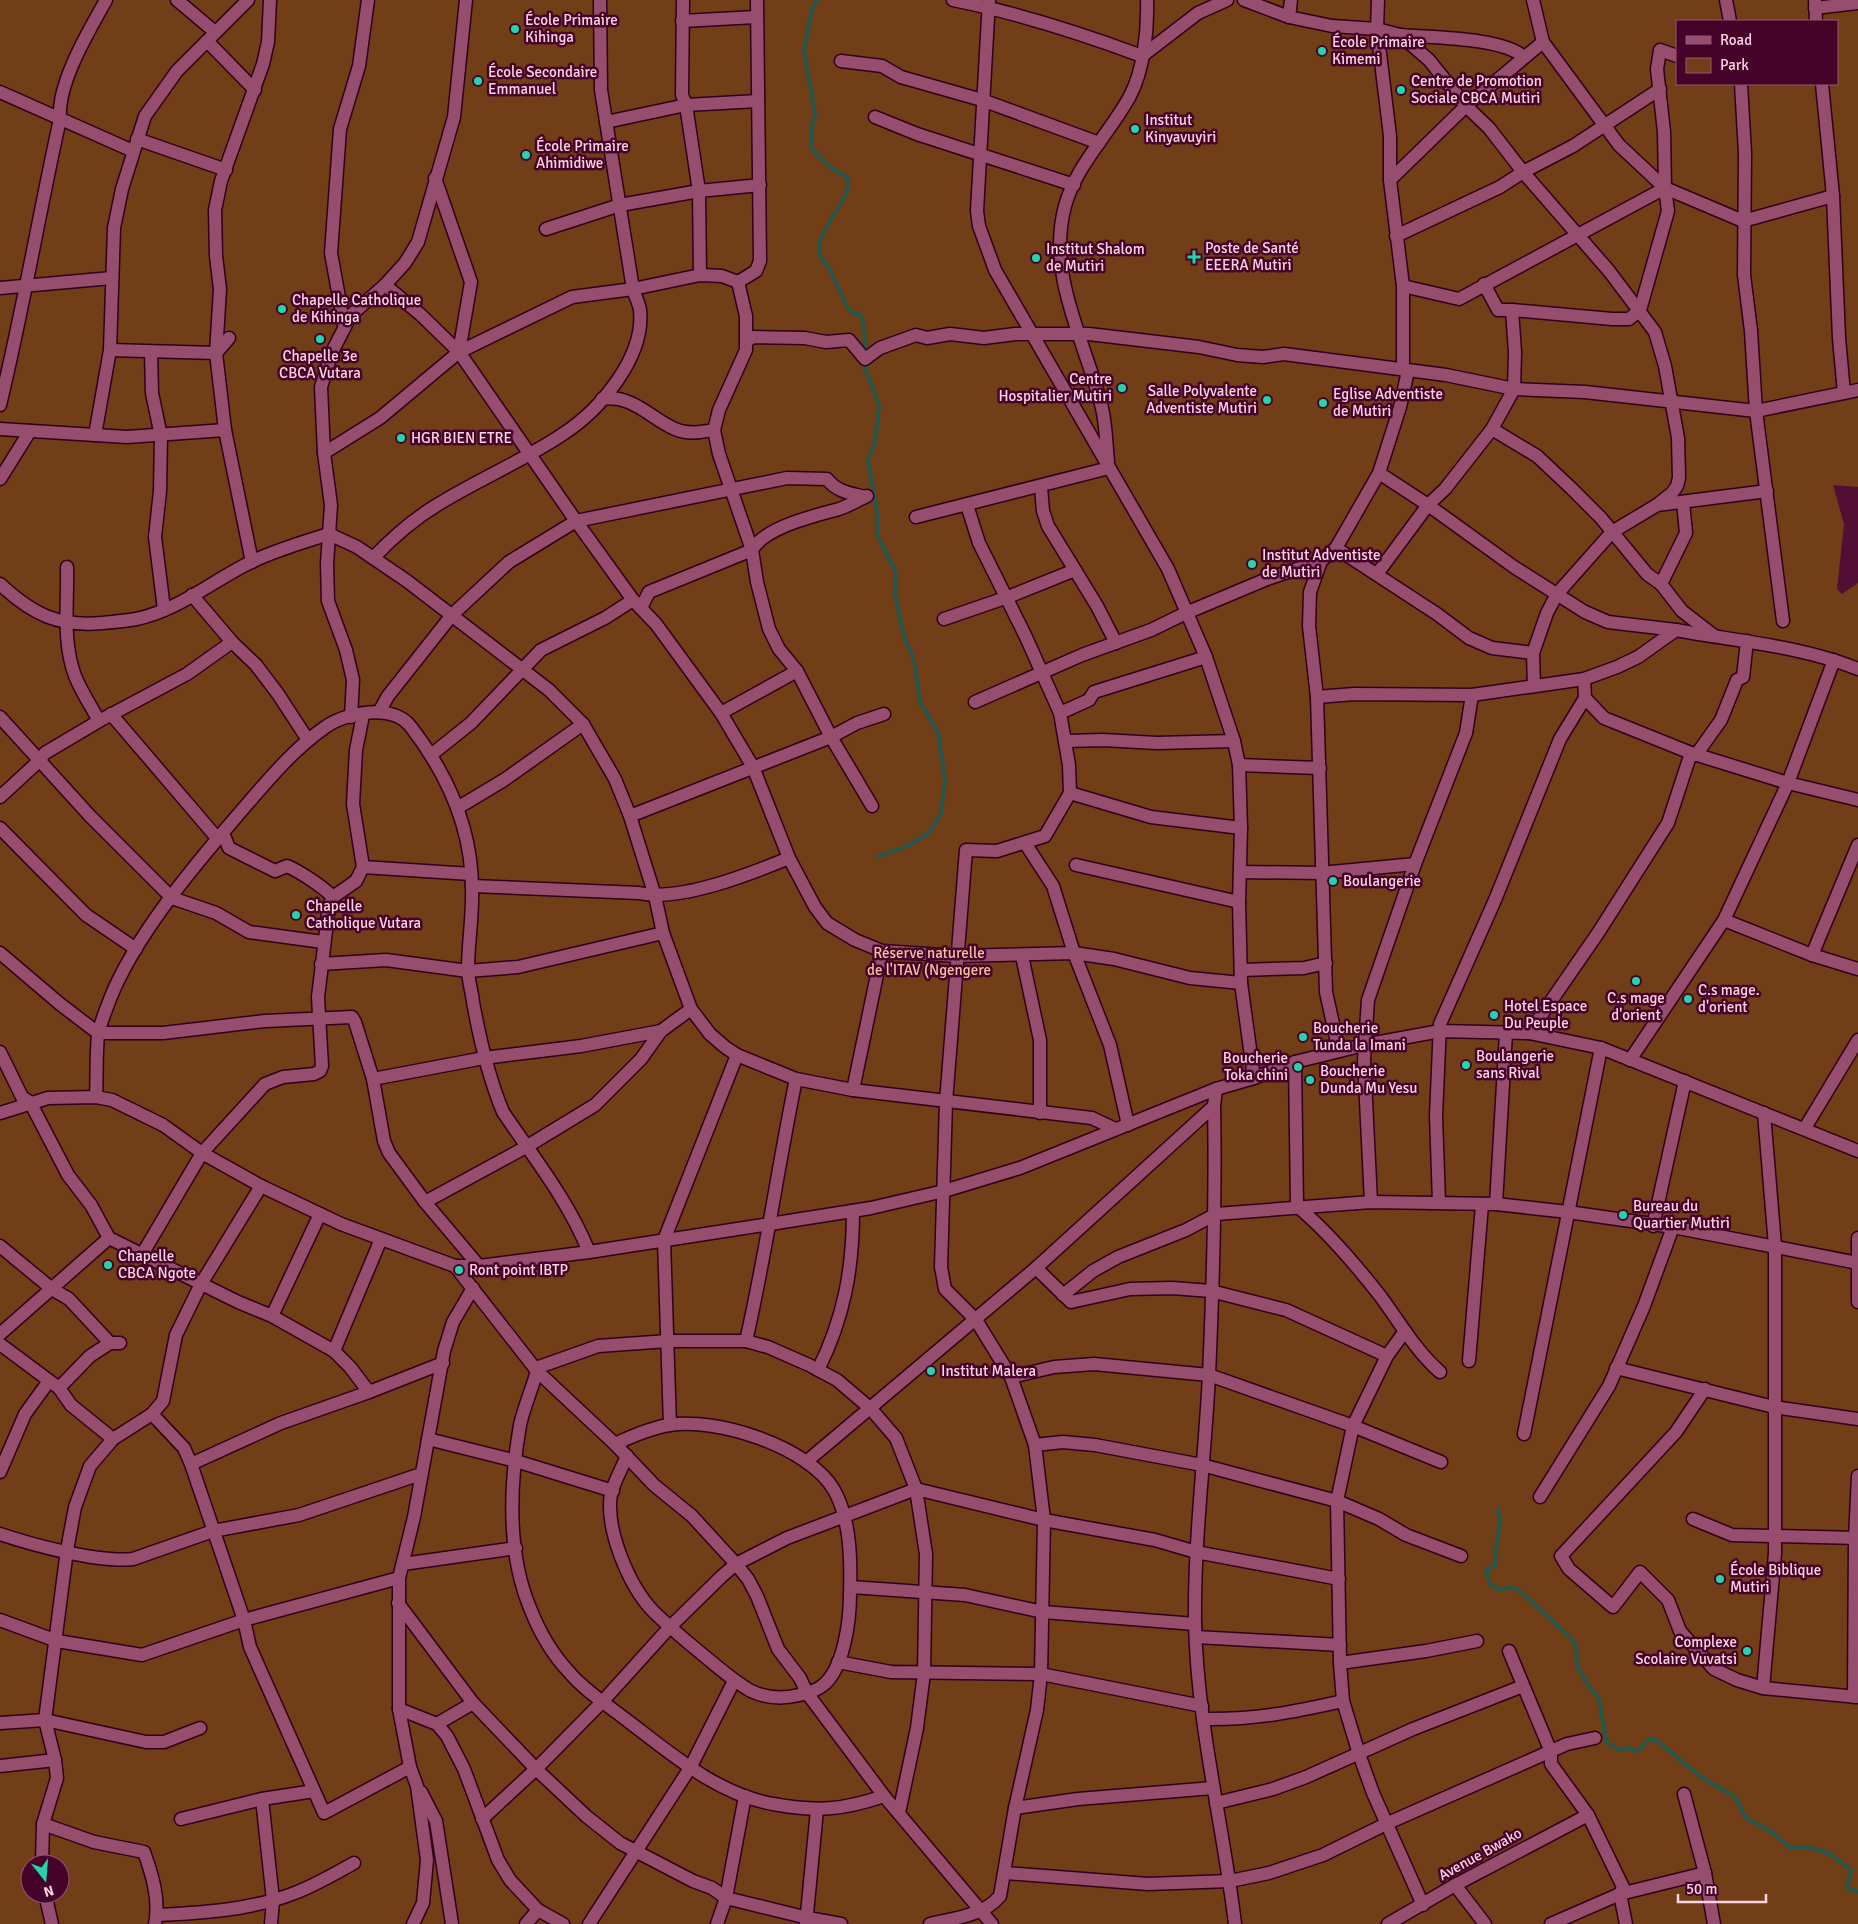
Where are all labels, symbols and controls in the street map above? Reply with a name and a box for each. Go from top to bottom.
place label: École Primaire Kihinga [525,10,618,46]
legend [1676,20,1838,85]
marker: École Primaire Kihinga [509,23,521,35]
text: Road [1720,31,1752,49]
place label: École Primaire Kimemi [1332,32,1425,68]
marker: École Primaire Kimemi [1316,45,1328,57]
text: Park [1720,56,1749,74]
place label: École Secondaire Emmanuel [488,62,597,98]
place label: Centre de Promotion Sociale CBCA Mutiri [1411,72,1542,107]
marker: École Secondaire Emmanuel [472,75,484,87]
marker: Centre de Promotion Sociale CBCA Mutiri [1395,84,1407,96]
place label: Institut Kinyavuyiri [1145,111,1216,146]
marker: Institut Kinyavuyiri [1129,123,1141,135]
place label: École Primaire Ahimidiwe [536,136,629,172]
marker: École Primaire Ahimidiwe [520,149,532,161]
place label: Poste de Santé EEERA Mutiri [1205,239,1299,274]
place label: Institut Shalom de Mutiri [1046,240,1145,275]
marker: Poste de Santé EEERA Mutiri [1187,250,1201,264]
marker: Institut Shalom de Mutiri [1030,252,1042,264]
place label: Chapelle Catholique de Kihinga [292,291,421,326]
marker: Chapelle Catholique de Kihinga [276,303,288,315]
marker: Chapelle 3e CBCA Vutara [314,333,326,345]
place label: Chapelle 3e CBCA Vutara [279,347,361,382]
place label: Centre Hospitalier Mutiri [998,370,1112,405]
marker: Centre Hospitalier Mutiri [1116,382,1128,394]
place label: Salle Polyvalente Adventiste Mutiri [1146,382,1257,417]
place label: Eglise Adventiste de Mutiri [1333,385,1443,420]
marker: Salle Polyvalente Adventiste Mutiri [1261,394,1273,406]
marker: Eglise Adventiste de Mutiri [1317,397,1329,409]
place label: HGR BIEN ETRE [411,429,512,447]
marker: HGR BIEN ETRE [395,432,407,444]
place label: Institut Adventiste de Mutiri [1262,546,1380,581]
marker: Institut Adventiste de Mutiri [1246,558,1258,570]
place label: Boulangerie [1343,872,1421,890]
marker: Boulangerie [1327,875,1339,887]
place label: Chapelle Catholique Vutara [306,897,421,932]
marker: Chapelle Catholique Vutara [290,909,302,921]
park label: Réserve naturelle de l'ITAV (Ngengere [867,944,991,979]
marker: C.s mage d'orient [1630,975,1642,987]
place label: C.s mage. d'orient [1698,981,1760,1016]
place label: C.s mage d'orient [1607,989,1665,1024]
marker: C.s mage. d'orient [1682,993,1694,1005]
place label: Hotel Espace Du Peuple [1504,997,1587,1032]
marker: Hotel Espace Du Peuple [1488,1009,1500,1021]
place label: Boucherie Tunda la Imani [1313,1019,1406,1054]
marker: Boucherie Tunda la Imani [1297,1031,1309,1043]
place label: Boulangerie sans Rival [1476,1047,1554,1082]
place label: Boucherie Toka chini [1223,1049,1288,1084]
marker: Boulangerie sans Rival [1460,1059,1472,1071]
marker: Boucherie Toka chini [1292,1061,1304,1073]
place label: Boucherie Dunda Mu Yesu [1320,1062,1418,1097]
marker: Boucherie Dunda Mu Yesu [1304,1074,1316,1086]
place label: Bureau du Quartier Mutiri [1633,1197,1730,1232]
marker: Bureau du Quartier Mutiri [1617,1209,1629,1221]
place label: Chapelle CBCA Ngote [118,1247,196,1282]
marker: Chapelle CBCA Ngote [102,1259,114,1271]
place label: Ront point IBTP [469,1261,568,1279]
marker: Ront point IBTP [453,1264,465,1276]
place label: Institut Malera [941,1362,1036,1380]
marker: Institut Malera [925,1365,937,1377]
place label: École Biblique Mutiri [1730,1560,1821,1596]
marker: École Biblique Mutiri [1714,1573,1726,1585]
place label: Complexe Scolaire Vuvatsi [1635,1633,1737,1668]
marker: Complexe Scolaire Vuvatsi [1741,1645,1753,1657]
street label: Avenue Bwako [1435,1824,1525,1884]
north arrow [20,1854,70,1904]
scale bar [1678,1872,1766,1904]
text: 50 m [1686,1880,1717,1898]
text: N [42,1881,56,1901]

